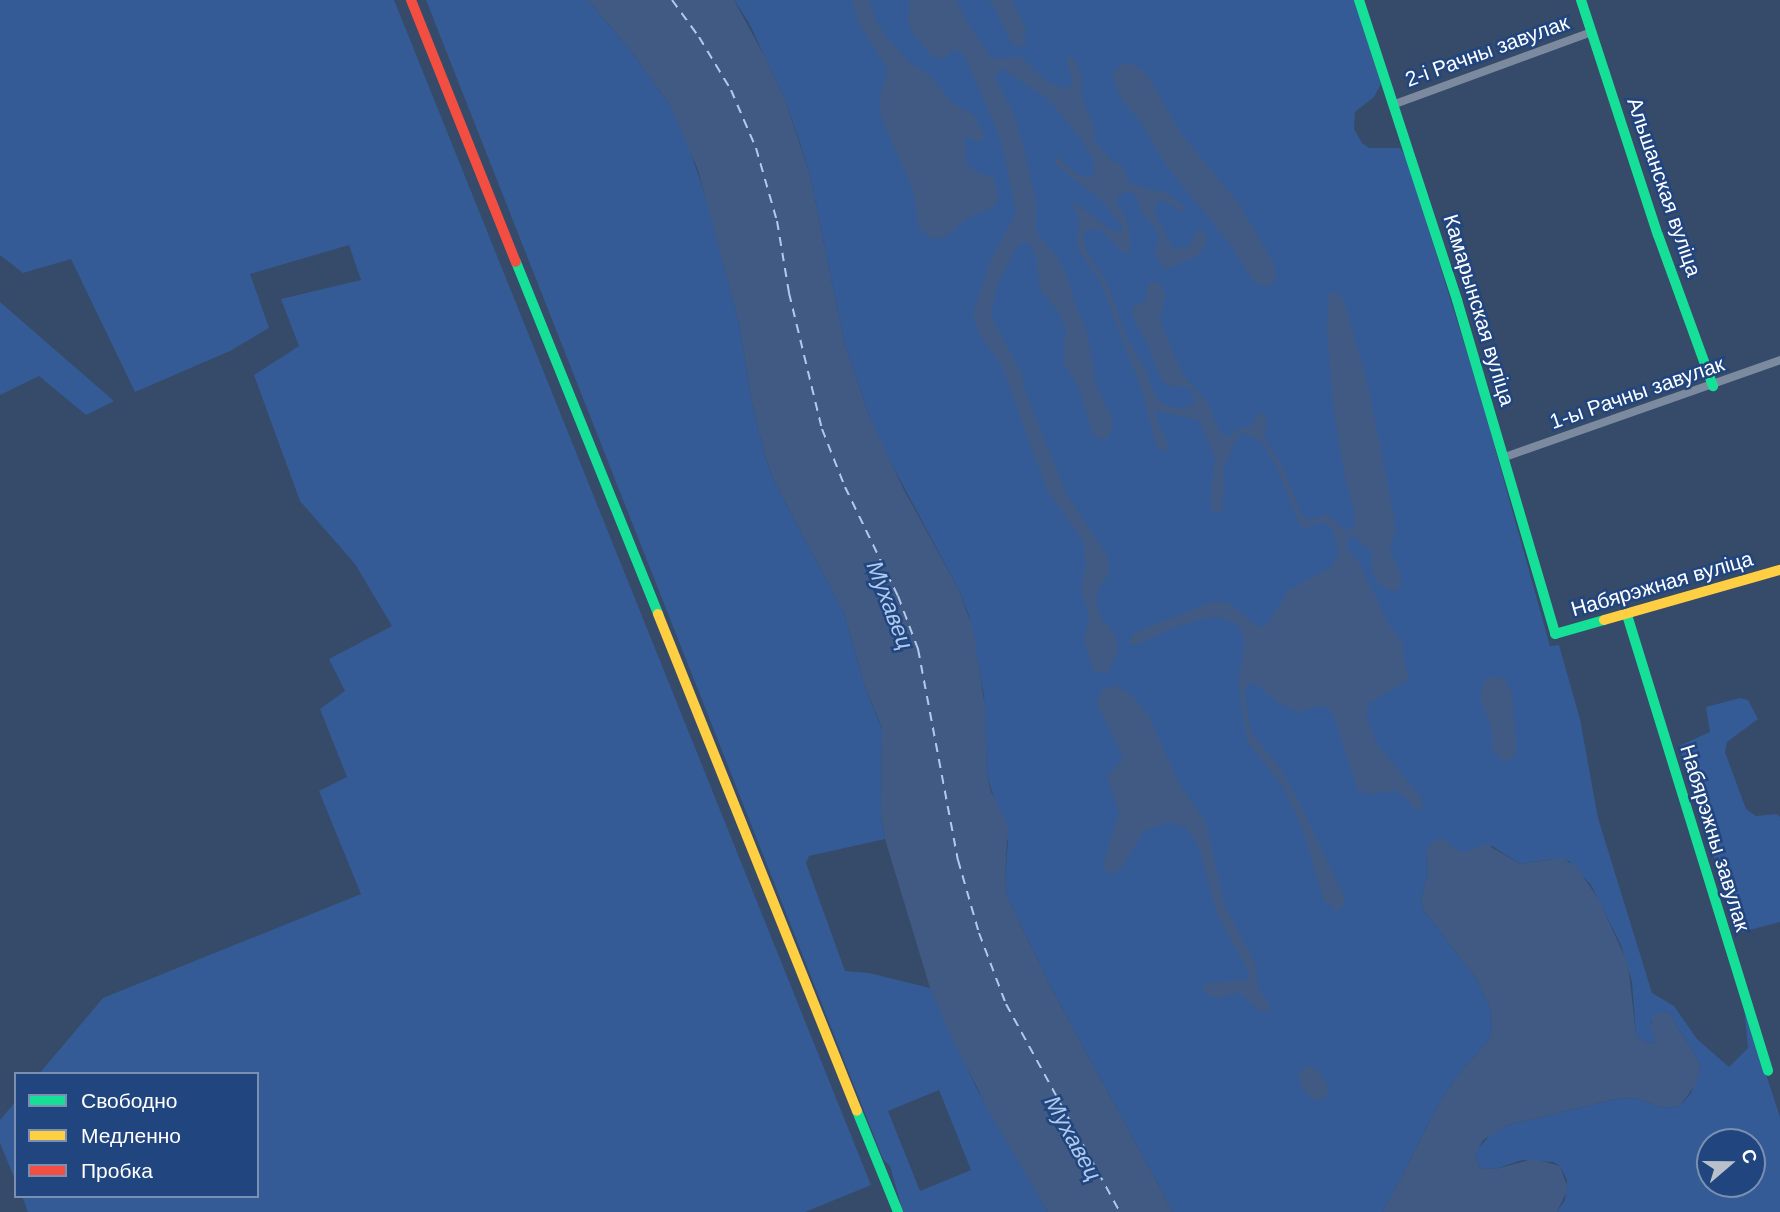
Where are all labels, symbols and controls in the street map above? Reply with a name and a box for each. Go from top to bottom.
street label: 2-і Рачны завулак [1402,10,1572,92]
street label: Альшанская вуліца [1622,94,1706,280]
street label: Камарынская вуліца [1438,211,1520,409]
street label: 1-ы Рачны завулак [1546,351,1728,435]
street label: Набярэжная вуліца [1568,546,1756,622]
water label: Мухавец [861,557,919,653]
street label: Набярэжны завулак [1675,742,1755,934]
legend [14,1072,259,1198]
text: Свободно [81,1089,178,1112]
water label: Мухавец [1039,1091,1107,1185]
text: Медленно [81,1124,181,1147]
north arrow [1696,1128,1766,1198]
text: С [1737,1146,1762,1166]
text: Пробка [81,1159,153,1182]

